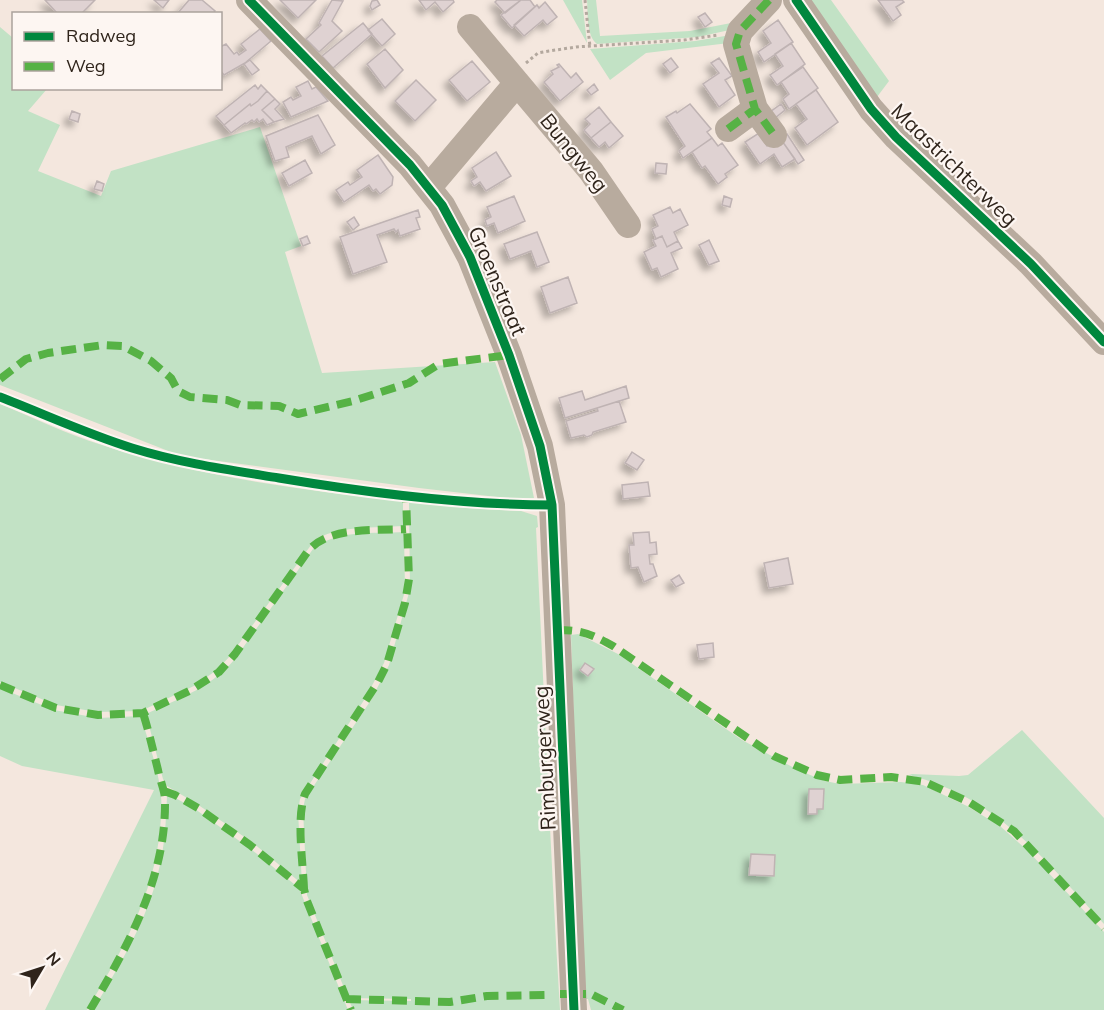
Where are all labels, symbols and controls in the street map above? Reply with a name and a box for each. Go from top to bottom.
legend [12,12,222,90]
text: Radweg [66,24,136,47]
text: Weg [66,54,106,77]
street label: Maastrichterweg [886,98,1023,231]
street label: Bungweg [535,108,614,197]
street label: Groenstraat [463,222,533,339]
street label: Rimburgerweg [527,685,561,831]
north arrow [12,938,72,998]
text: N [42,948,65,970]

